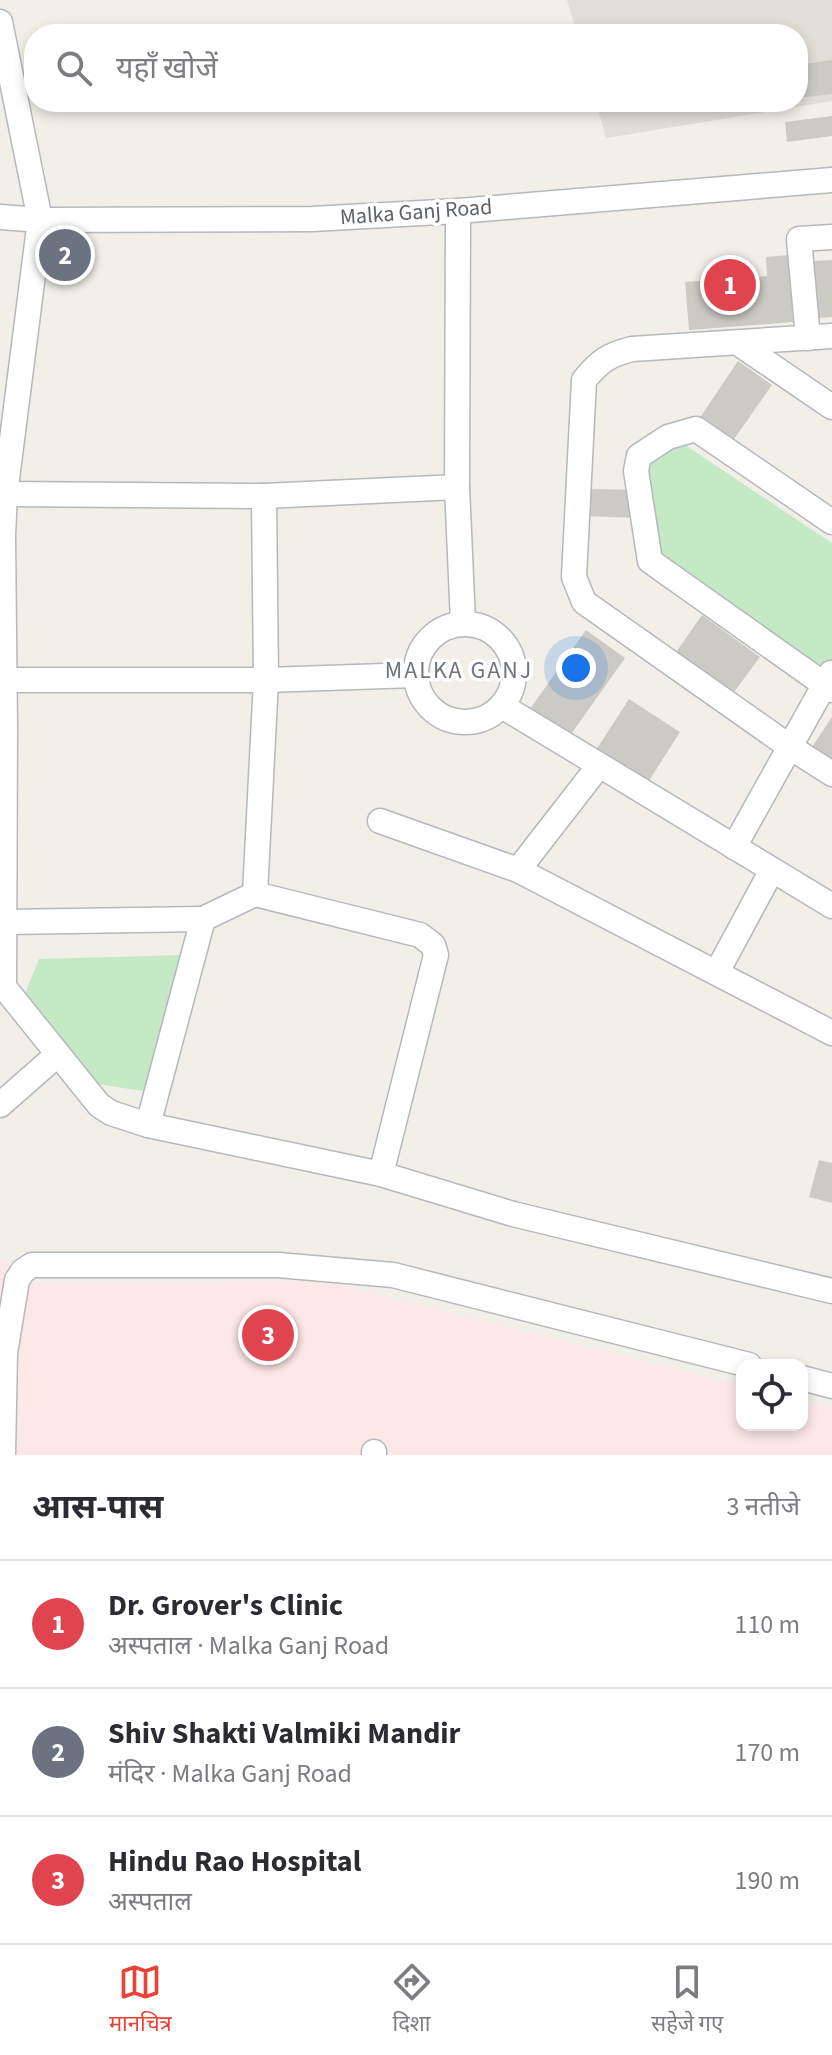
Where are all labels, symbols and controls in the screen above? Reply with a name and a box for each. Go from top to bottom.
search box [24,24,808,112]
icon: search [52,46,96,90]
text: यहाँ खोजें [116,47,218,90]
street label: Malka Ganj Road [339,191,493,233]
pin: 2 [39,225,91,285]
pin: 1 [704,255,756,315]
your location [556,648,596,688]
district label: MALKA GANJ [385,653,533,688]
pin: 3 [242,1305,294,1365]
map controls [736,1359,808,1431]
button: locate [736,1359,808,1431]
text: आस-पास [32,1483,163,1532]
text: 3 नतीजे [727,1488,800,1525]
text: Dr. Grover's Clinic [108,1584,343,1627]
text: 1 [51,1606,65,1643]
text: 110 m [734,1606,800,1643]
text: अस्पताल · Malka Ganj Road [108,1627,389,1664]
text: Shiv Shakti Valmiki Mandir [108,1712,461,1755]
text: 2 [51,1734,65,1771]
text: 170 m [734,1734,800,1771]
text: मंदिर · Malka Ganj Road [108,1755,352,1792]
text: Hindu Rao Hospital [108,1840,361,1883]
text: 3 [51,1862,65,1899]
text: 190 m [734,1862,800,1899]
text: अस्पताल [108,1883,192,1920]
tab: मानचित्र [109,1960,172,2040]
tab: दिशा [390,1960,434,2040]
tab: सहेजे गए [651,1960,723,2040]

